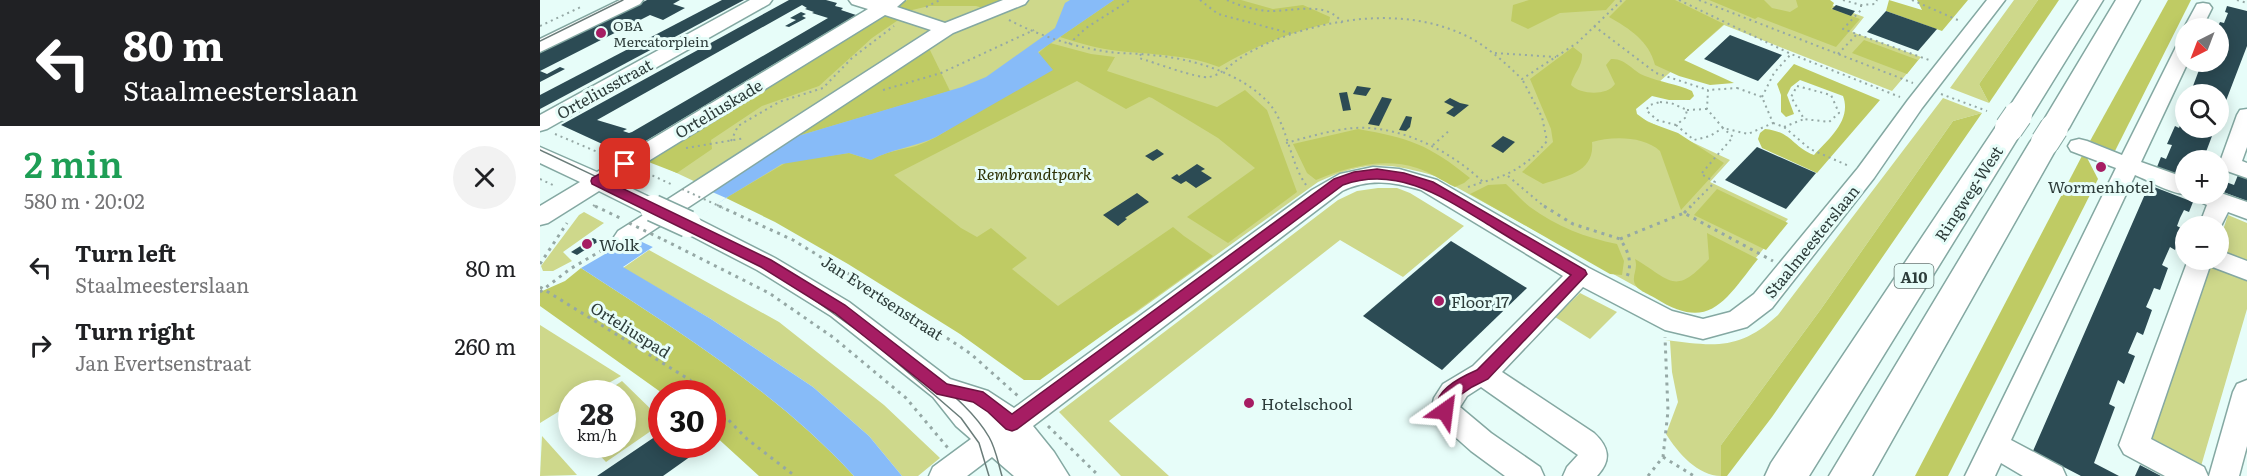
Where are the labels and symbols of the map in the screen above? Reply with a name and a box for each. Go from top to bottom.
place label: OBA Mercatorplein [613,15,709,51]
north arrow [2175,18,2229,72]
marker: OBA Mercatorplein [594,26,608,40]
street label: Orteliusstraat [552,51,657,124]
street label: Orteliuskade [670,72,766,144]
pin [599,138,650,189]
street label: Ringweg-West [1928,140,2008,246]
marker: Wormenhotel [2094,160,2108,174]
park label: Rembrandtpark [976,161,1092,185]
place label: Wormenhotel [2048,174,2154,198]
street label: Staalmeesterslaan [1758,179,1864,303]
place label: Wolk [599,232,640,256]
marker: Wolk [580,237,594,251]
street label: Jan Evertsenstraat [817,249,949,346]
road number: A10 [1894,264,1934,288]
place label: Floor 17 [1451,289,1509,313]
marker: Floor 17 [1432,294,1446,308]
street label: Orteliuspad [586,295,676,363]
position arrow [1413,379,1477,443]
speed limit sign: 30 [648,380,726,458]
place label: Hotelschool [1261,391,1353,415]
marker: Hotelschool [1242,396,1256,410]

